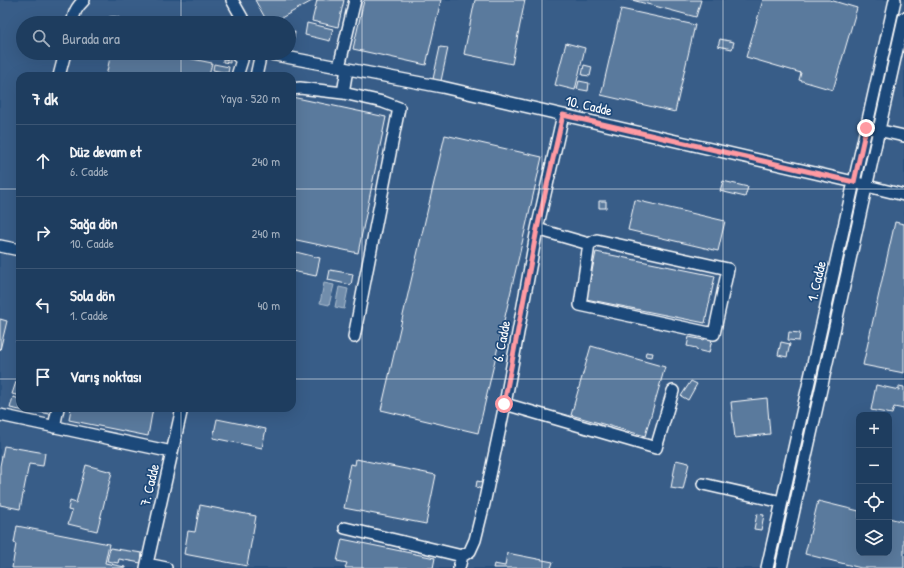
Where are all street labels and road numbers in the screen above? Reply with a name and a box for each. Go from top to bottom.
street label: 10. Cadde [564,90,615,120]
street label: 1. Cadde [802,258,830,303]
street label: 6. Cadde [488,318,514,363]
street label: 7. Cadde [135,462,163,508]

